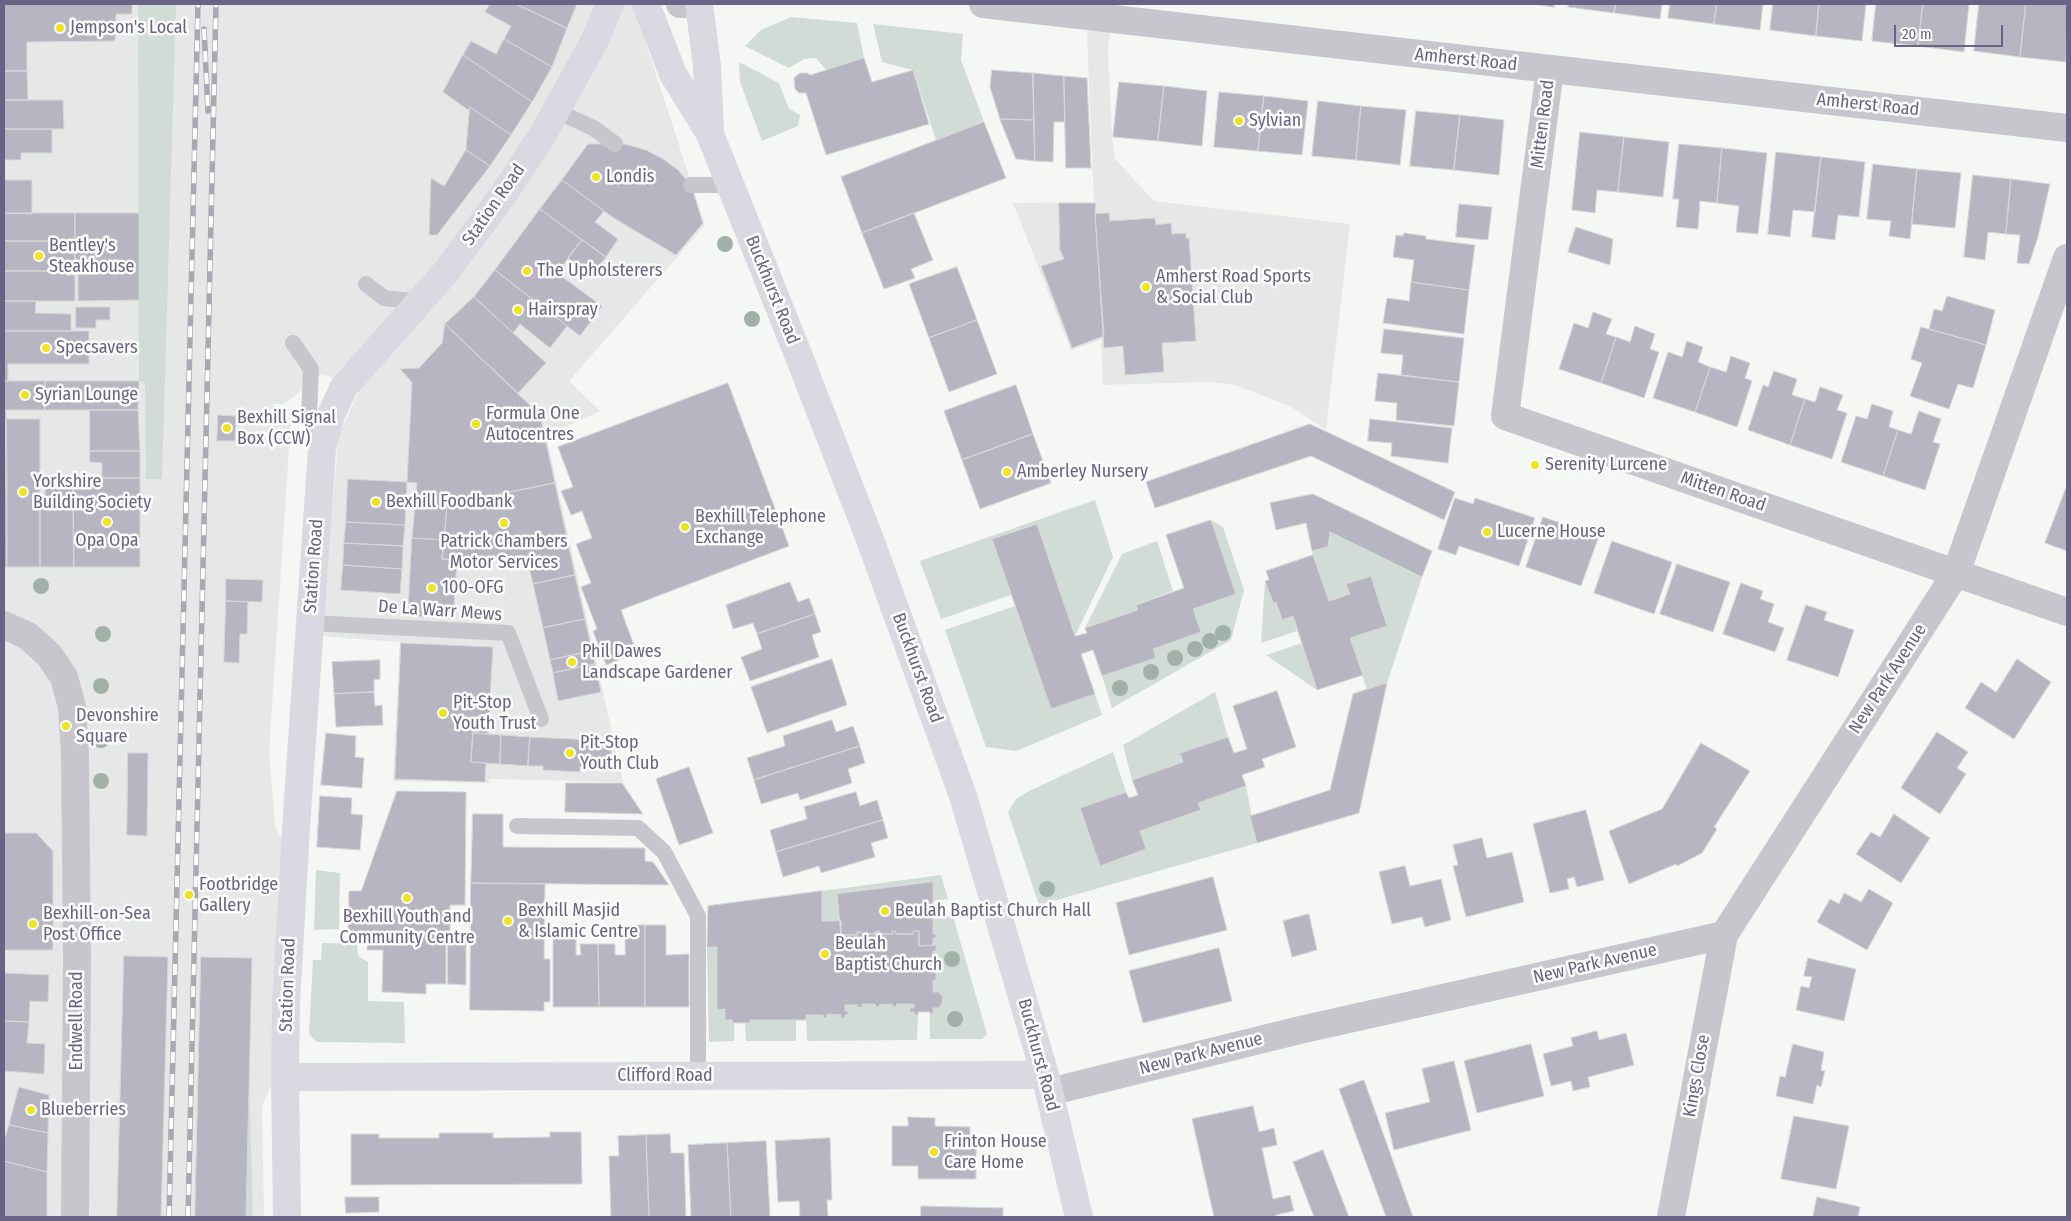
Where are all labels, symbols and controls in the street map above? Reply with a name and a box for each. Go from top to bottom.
scale bar [1896,15,2005,47]
place label: Jempson's Local [70,17,187,39]
marker: Jempson's Local [54,22,66,34]
text: 20 m [1902,25,1932,43]
street label: Amherst Road [1414,44,1518,76]
street label: Mitten Road [1527,79,1559,169]
street label: Amherst Road [1816,89,1920,121]
place label: Sylvian [1249,110,1301,132]
marker: Sylvian [1233,115,1245,127]
street label: Station Road [458,160,530,250]
place label: Londis [606,166,654,188]
marker: Londis [590,171,602,183]
street label: Buckhurst Road [740,232,804,348]
place label: Bentley's Steakhouse [49,235,134,278]
marker: Bentley's Steakhouse [33,250,45,262]
place label: The Upholsterers [537,260,662,282]
marker: The Upholsterers [521,265,533,277]
place label: Amherst Road Sports & Social Club [1156,266,1311,308]
marker: Amherst Road Sports & Social Club [1140,281,1152,293]
place label: Hairspray [528,299,598,321]
marker: Hairspray [512,304,524,316]
place label: Specsavers [56,337,138,359]
marker: Specsavers [40,342,52,354]
place label: Syrian Lounge [35,384,138,406]
marker: Syrian Lounge [19,389,31,401]
place label: Formula One Autocentres [486,403,580,446]
place label: Bexhill Signal Box (CCW) [237,407,336,449]
marker: Formula One Autocentres [470,418,482,430]
marker: Bexhill Signal Box (CCW) [221,422,233,434]
place label: Serenity Lurcene [1545,454,1667,476]
marker: Serenity Lurcene [1529,459,1541,471]
place label: Amberley Nursery [1017,461,1148,483]
marker: Amberley Nursery [1001,466,1013,478]
street label: Mitten Road [1678,467,1768,517]
place label: Yorkshire Building Society [33,471,151,514]
marker: Yorkshire Building Society [17,486,29,498]
place label: Bexhill Foodbank [386,491,512,513]
marker: Bexhill Foodbank [370,496,382,508]
place label: Bexhill Telephone Exchange [695,506,826,548]
marker: Opa Opa [101,516,113,528]
marker: Patrick Chambers Motor Services [498,517,510,529]
street label: Station Road [300,518,328,614]
marker: Bexhill Telephone Exchange [679,521,691,533]
place label: Lucerne House [1497,521,1606,543]
marker: Lucerne House [1481,526,1493,538]
place label: Opa Opa [75,530,139,552]
place label: Patrick Chambers Motor Services [440,531,568,574]
place label: 100-OFG [442,577,504,599]
marker: 100-OFG [426,582,438,594]
street label: De La Warr Mews [377,596,503,626]
street label: Buckhurst Road [887,610,947,726]
street label: New Park Avenue [1845,620,1931,738]
place label: Phil Dawes Landscape Gardener [582,641,733,684]
marker: Phil Dawes Landscape Gardener [566,656,578,668]
place label: Pit-Stop Youth Trust [453,692,536,734]
place label: Devonshire Square [76,705,159,748]
marker: Pit-Stop Youth Trust [437,707,449,719]
marker: Devonshire Square [60,720,72,732]
place label: Pit-Stop Youth Club [580,732,659,774]
marker: Pit-Stop Youth Club [564,747,576,759]
place label: Footbridge Gallery [199,874,278,916]
marker: Footbridge Gallery [183,889,195,901]
marker: Bexhill Youth and Community Centre [401,892,413,904]
place label: Bexhill Masjid & Islamic Centre [518,900,638,942]
place label: Beulah Baptist Church Hall [895,900,1091,922]
place label: Bexhill-on-Sea Post Office [43,903,151,946]
marker: Beulah Baptist Church Hall [879,905,891,917]
place label: Bexhill Youth and Community Centre [339,906,475,949]
marker: Bexhill Masjid & Islamic Centre [502,915,514,927]
marker: Bexhill-on-Sea Post Office [27,918,39,930]
place label: Beulah Baptist Church [835,933,942,976]
street label: Station Road [276,937,300,1033]
street label: New Park Avenue [1531,939,1659,989]
marker: Beulah Baptist Church [819,948,831,960]
street label: Endwell Road [66,971,88,1071]
street label: Buckhurst Road [1013,996,1063,1114]
street label: New Park Avenue [1137,1028,1265,1080]
street label: Kings Close [1679,1033,1715,1119]
street label: Clifford Road [617,1065,713,1087]
place label: Blueberries [41,1099,126,1121]
marker: Blueberries [25,1104,37,1116]
place label: Frinton House Care Home [944,1131,1047,1174]
marker: Frinton House Care Home [928,1146,940,1158]

